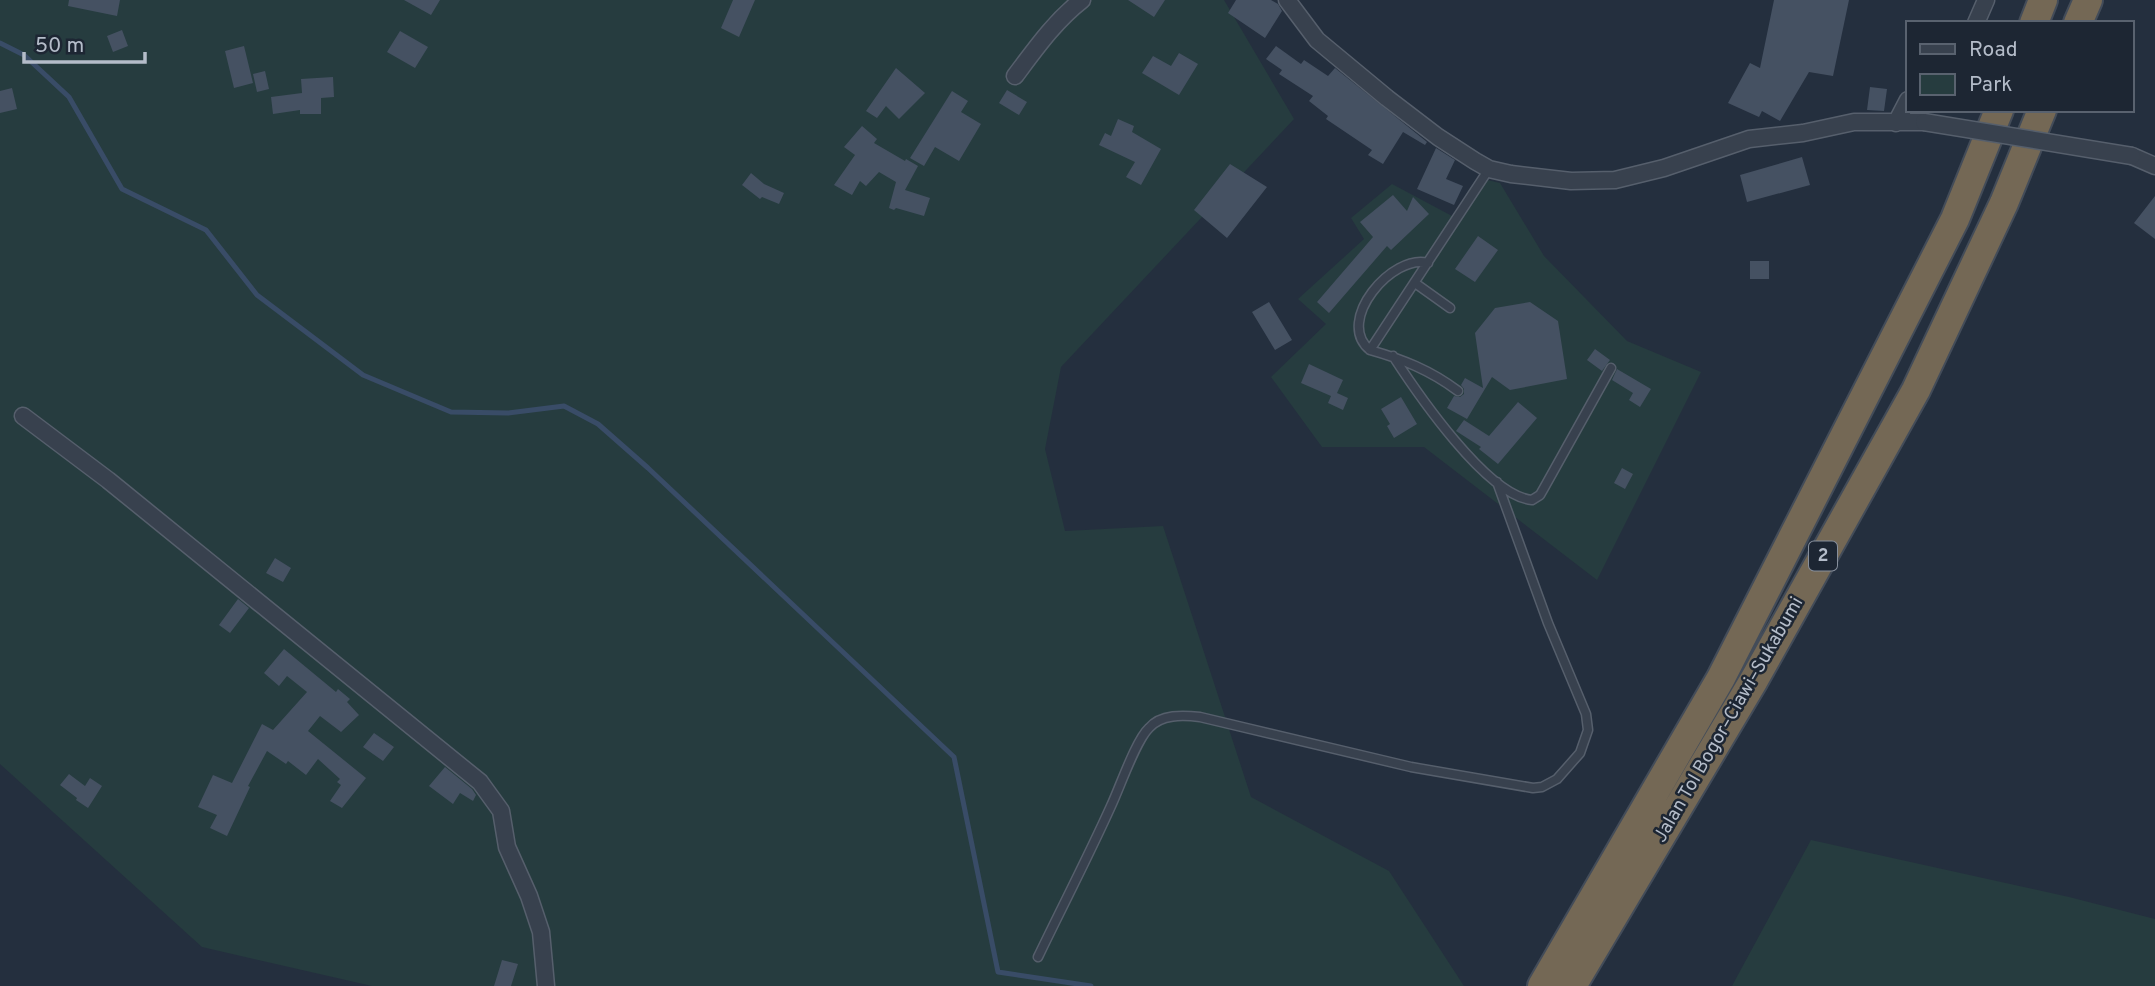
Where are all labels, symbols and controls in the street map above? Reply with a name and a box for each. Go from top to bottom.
scale bar [24,21,145,65]
legend [1906,21,2134,112]
text: 50 m [35,33,84,60]
text: Road [1969,37,2018,64]
text: Park [1969,72,2012,99]
road number: 2 [1809,542,1837,570]
street label: Jalan Tol Bogor–Ciawi–Sukabumi [1649,593,1809,847]

